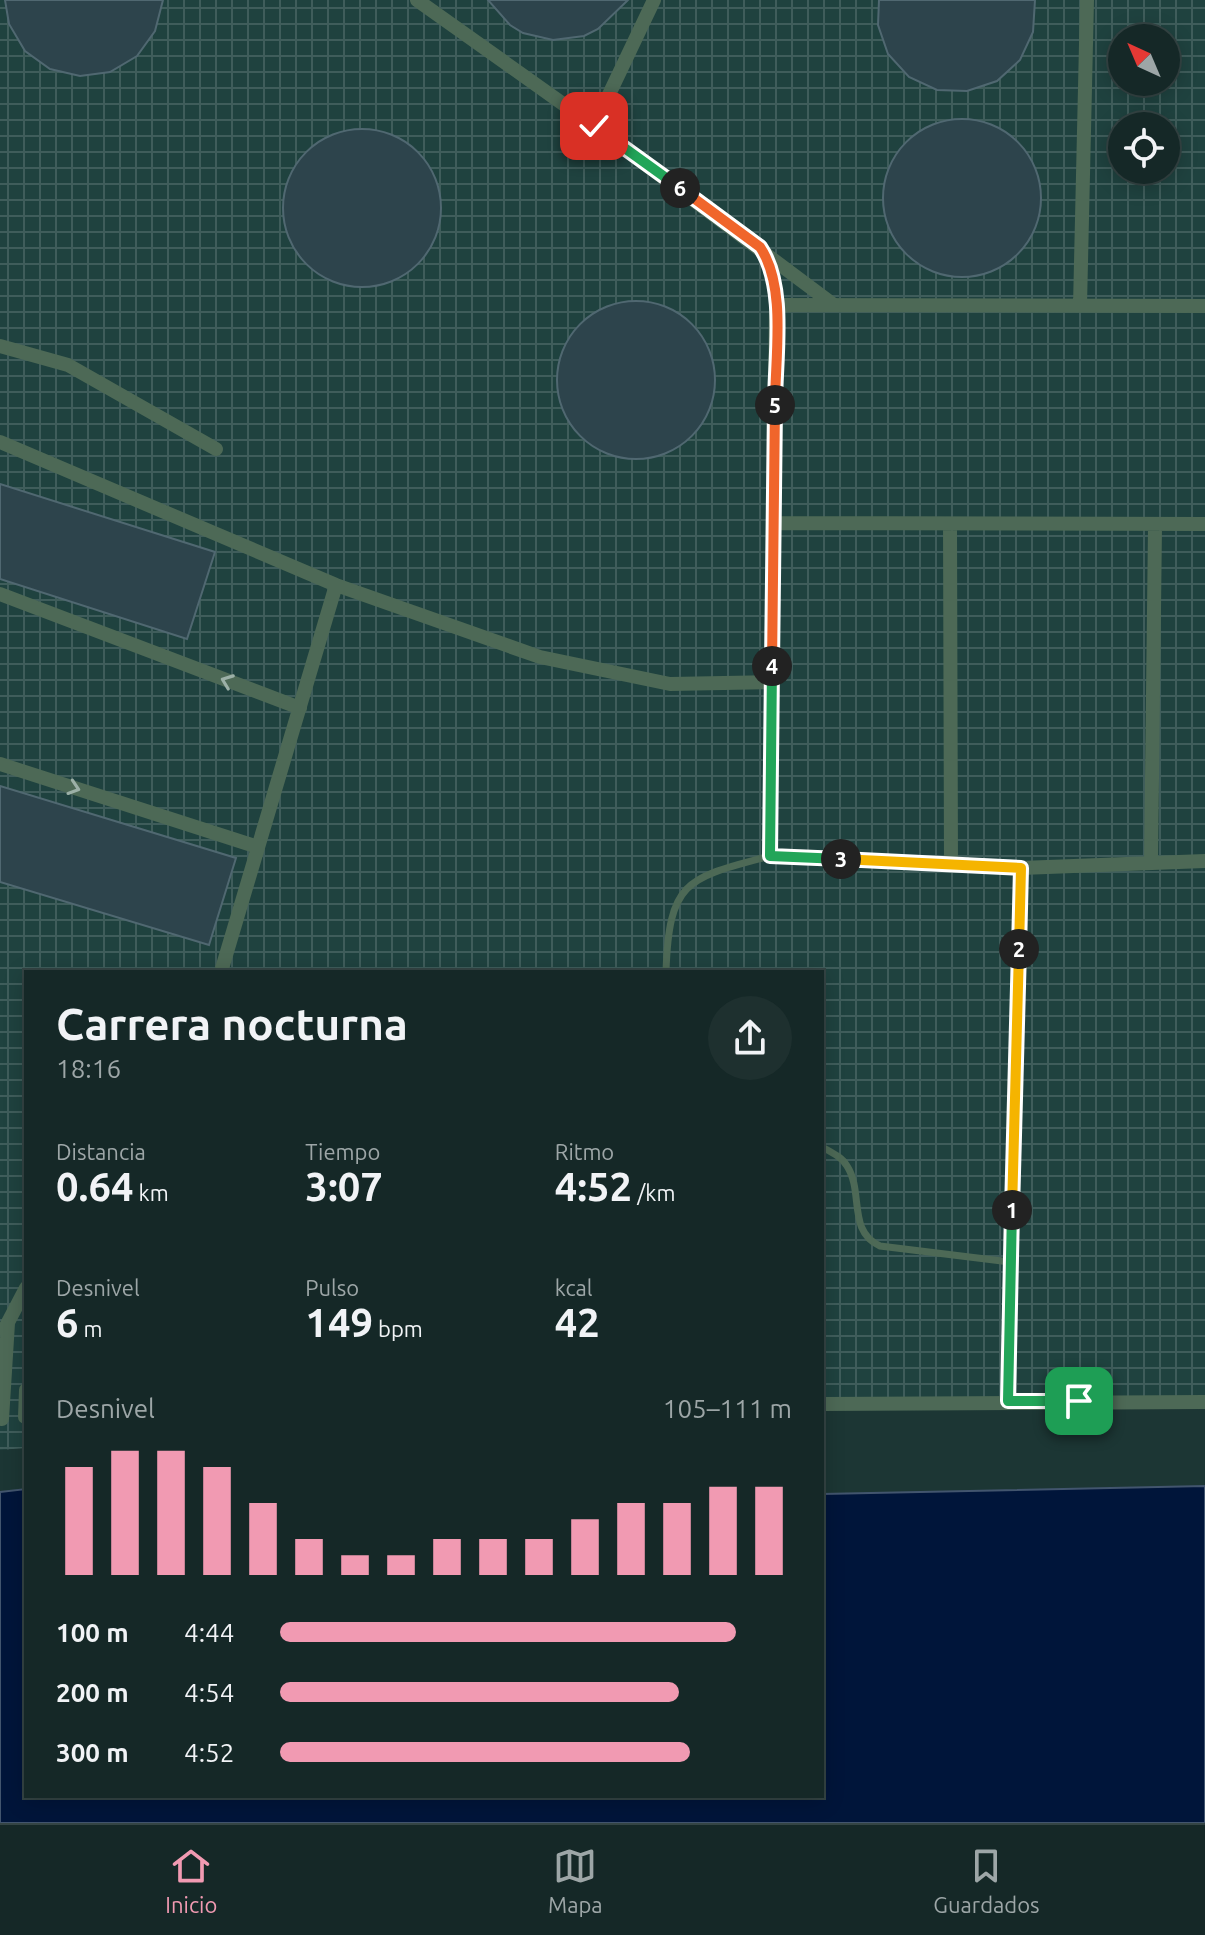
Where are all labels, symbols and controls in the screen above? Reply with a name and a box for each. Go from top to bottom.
north arrow [1108,24,1180,96]
map controls [1108,24,1180,184]
pin [560,92,628,160]
icon: check [572,104,616,148]
button: locate [1108,112,1180,184]
pin: 6 [660,168,700,208]
text: 6 [674,175,686,200]
pin: 5 [755,385,795,425]
text: 5 [769,392,781,417]
pin: 4 [752,646,792,686]
text: 4 [766,653,778,678]
one-way arrow [221,674,235,691]
one-way arrow [67,778,81,794]
pin: 3 [821,839,861,879]
text: 3 [835,846,847,871]
pin: 2 [999,929,1039,969]
text: 2 [1013,936,1025,961]
button: share [708,996,792,1080]
text: Carrera nocturna [56,999,408,1048]
text: 18:16 [56,1054,121,1083]
text: Distancia [56,1139,146,1164]
text: Tiempo [305,1139,380,1164]
text: Ritmo [555,1139,614,1164]
text: 0.64 [56,1164,134,1209]
text: 3:07 [305,1164,383,1209]
text: 4:52 [555,1164,632,1209]
text: km [134,1180,169,1205]
text: /km [632,1180,675,1205]
pin: 1 [992,1190,1032,1230]
text: 1 [1006,1197,1018,1222]
text: Desnivel [56,1275,140,1300]
text: Pulso [305,1275,359,1300]
text: kcal [555,1275,593,1300]
text: 6 [56,1300,79,1345]
text: 149 [305,1300,373,1345]
text: 42 [555,1300,600,1345]
text: m [79,1316,103,1341]
text: bpm [373,1316,423,1341]
pin [1045,1367,1113,1435]
icon: arrive [1057,1379,1101,1423]
text: Desnivel [56,1394,155,1423]
text: 105–111 m [663,1394,792,1423]
text: 100 m [56,1618,129,1647]
text: 4:44 [184,1618,234,1647]
text: 200 m [56,1678,129,1707]
text: 4:54 [184,1678,234,1707]
text: 300 m [56,1738,129,1767]
text: 4:52 [184,1738,234,1767]
tab: Inicio [165,1844,217,1917]
tab: Mapa [548,1844,603,1917]
tab: Guardados [933,1844,1040,1917]

